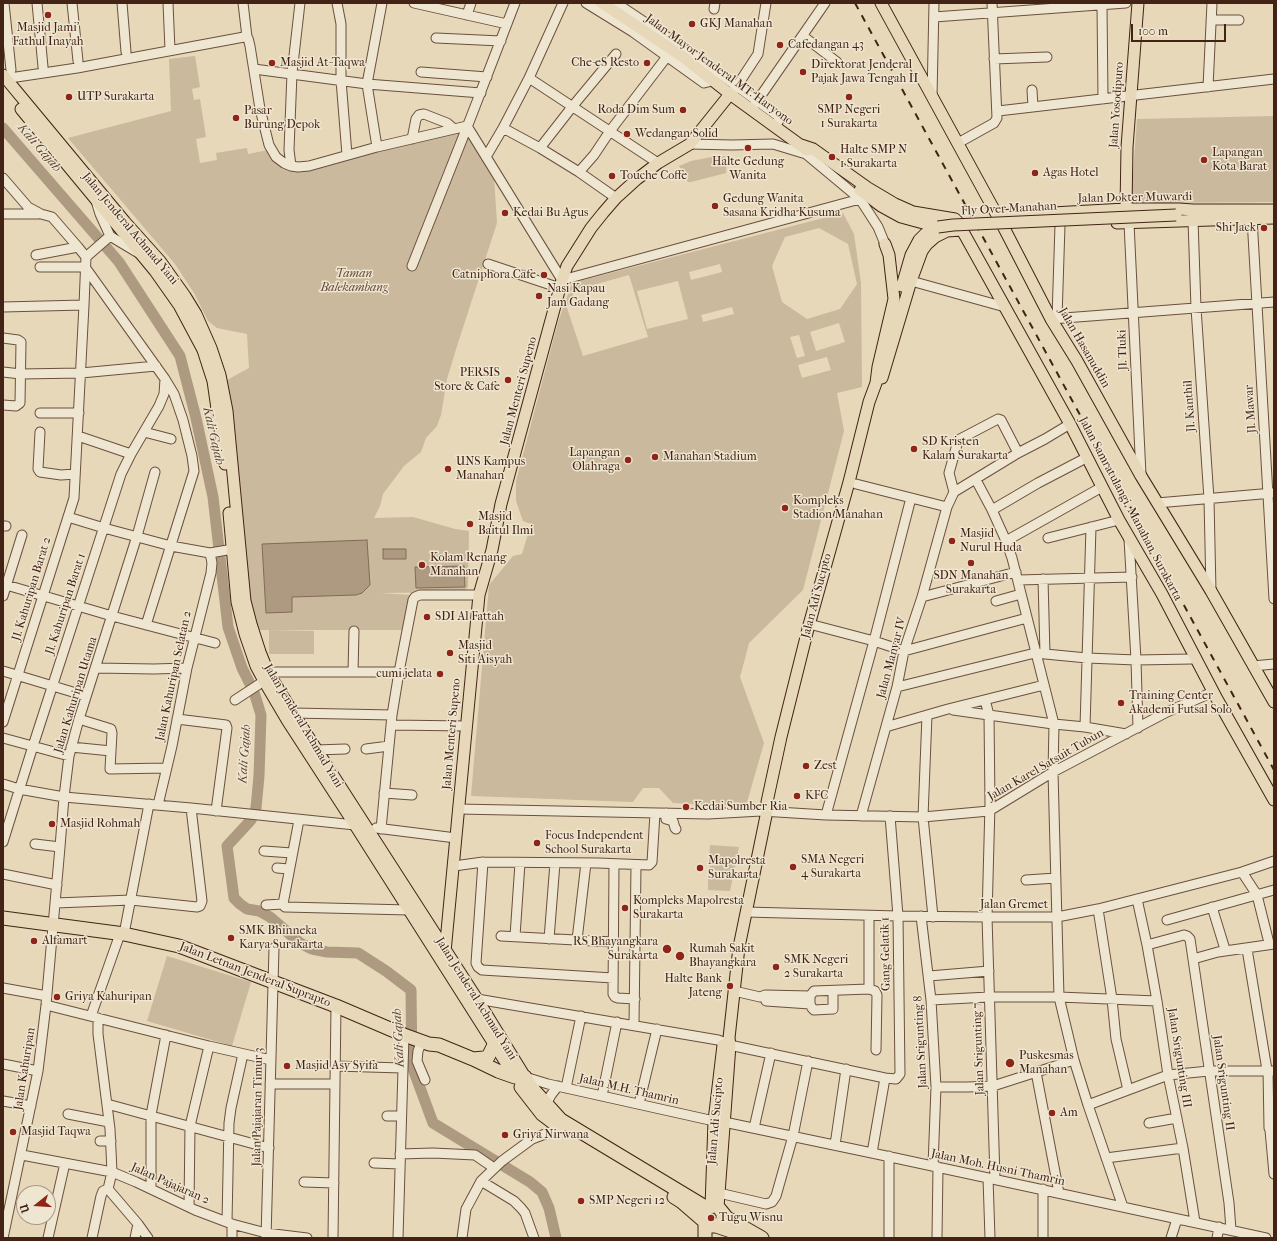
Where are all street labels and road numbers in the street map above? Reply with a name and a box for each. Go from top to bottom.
street label: Jalan Mayor Jenderal MT. Haryono [642,11,796,129]
street label: Jalan Yosodipuro [1107,61,1127,149]
street label: Jalan Jenderal Achmad Yani [79,170,181,288]
street label: Jalan Dokter Muwardi [1078,190,1192,206]
street label: Fly Over Manahan [961,199,1057,219]
street label: Jalan Hasanuddin [1055,305,1113,391]
street label: Jl. Tluki [1115,329,1131,371]
street label: Jalan Menteri Supeno [498,335,540,447]
street label: Jl. Kanthil [1181,380,1199,432]
street label: Jl. Mawar [1242,384,1260,434]
street label: Jalan Samratulangi, Manahan, Surakarta [1075,415,1185,603]
street label: Jl. Kahuripan Barat 2 [9,535,55,643]
street label: Jl. Kahuripan Barat 1 [43,551,89,657]
street label: Jalan Adi Sucipto [799,552,835,640]
street label: Jalan Kahuripan Selatan 2 [153,610,195,742]
street label: Jalan Manyar IV [874,616,910,700]
street label: Jalan Kahuripan Utama [51,635,101,755]
street label: Jalan Jenderal Achmad Yani [260,661,346,791]
street label: Jalan Menteri Supeno [440,678,464,790]
street label: Jalan Karel Satsuit Tubun [985,726,1107,804]
street label: Jalan Gremet [980,898,1048,912]
street label: Gang Gelatik 1 [878,917,894,991]
street label: Jalan Jenderal Achmad Yani [432,935,520,1063]
street label: Jalan Letnan Jenderal Suprapto [177,939,333,1011]
street label: Jalan Srigunting 8 [911,995,931,1089]
street label: Jalan Srigunting 7 [970,1002,988,1096]
street label: Jalan Srigunting III [1164,1007,1194,1109]
street label: Jalan Kahuripan [11,1027,39,1111]
street label: Jalan Srigunting II [1209,1034,1237,1132]
street label: Jalan Pajajaran Timur 3 [250,1047,266,1167]
street label: Jalan M.H. Thamrin [578,1072,680,1108]
street label: Jalan Adi Sucipto [705,1077,727,1165]
street label: Jalan Moh. Husni Thamrin [930,1147,1066,1189]
street label: Jalan Pajajaran 2 [128,1160,212,1208]

